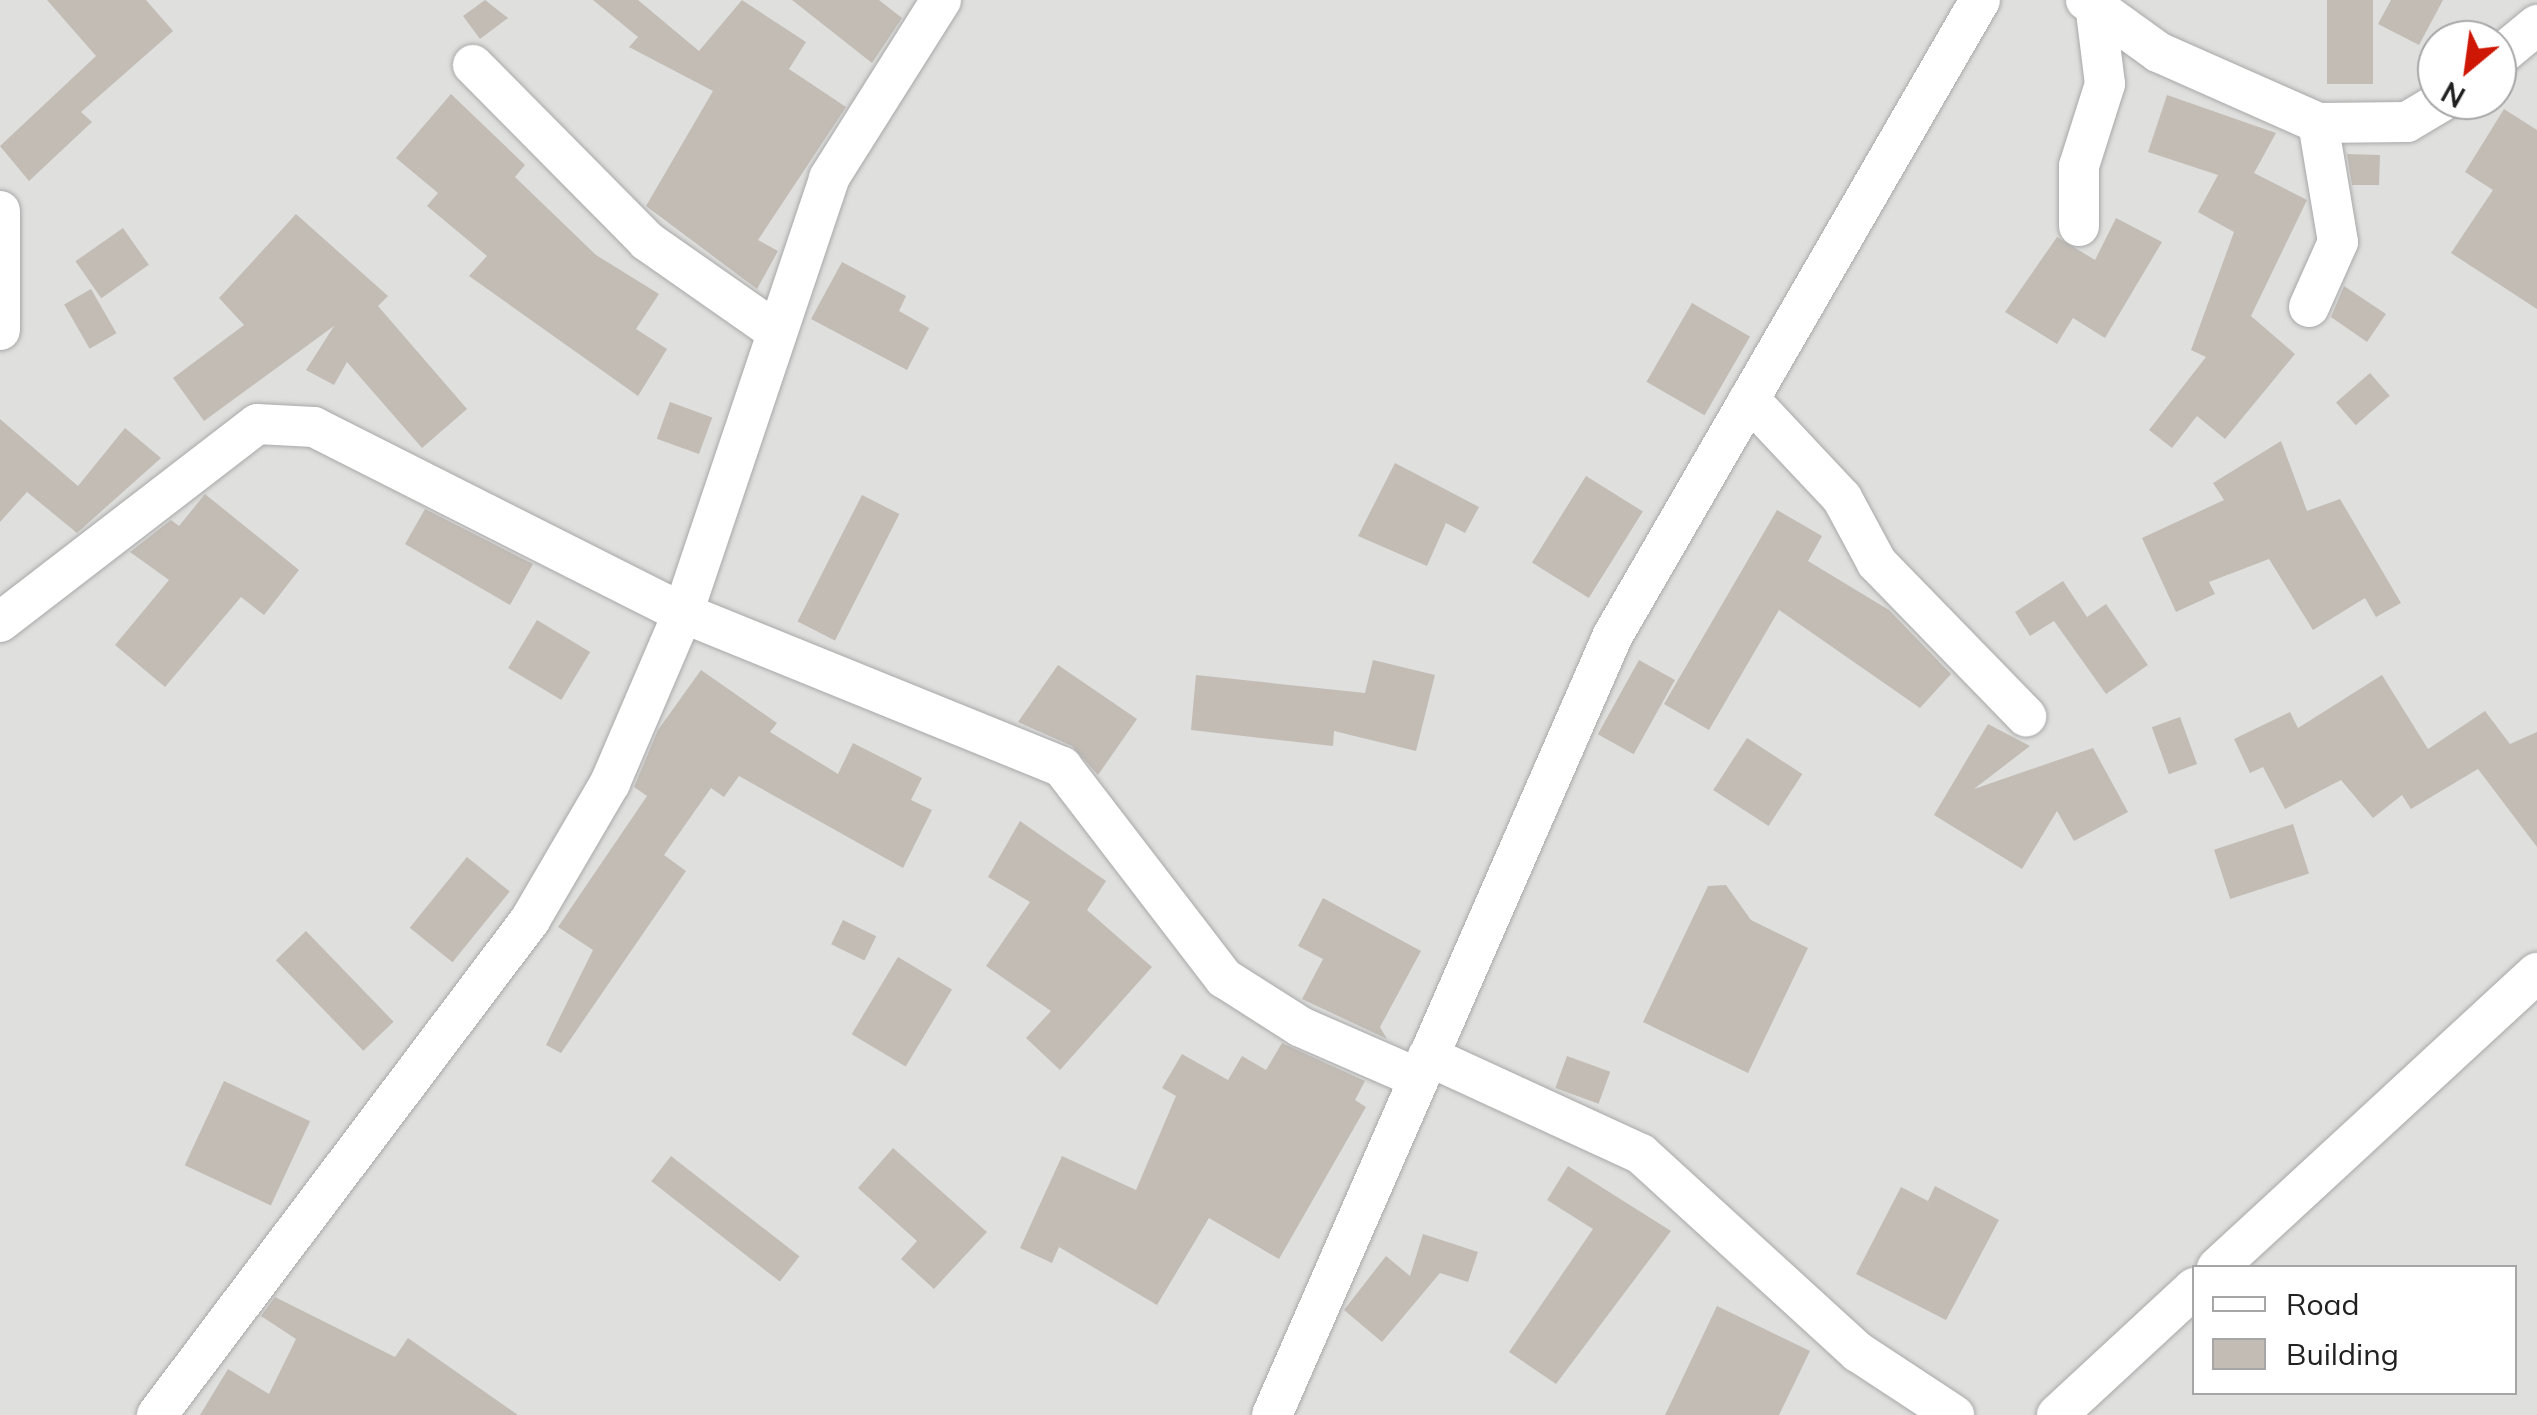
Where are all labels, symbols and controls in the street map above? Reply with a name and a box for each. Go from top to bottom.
north arrow [2417,20,2517,120]
text: N [2435,75,2471,115]
legend [2192,1265,2517,1395]
text: Road [2286,1285,2360,1323]
text: Building [2286,1335,2399,1373]

